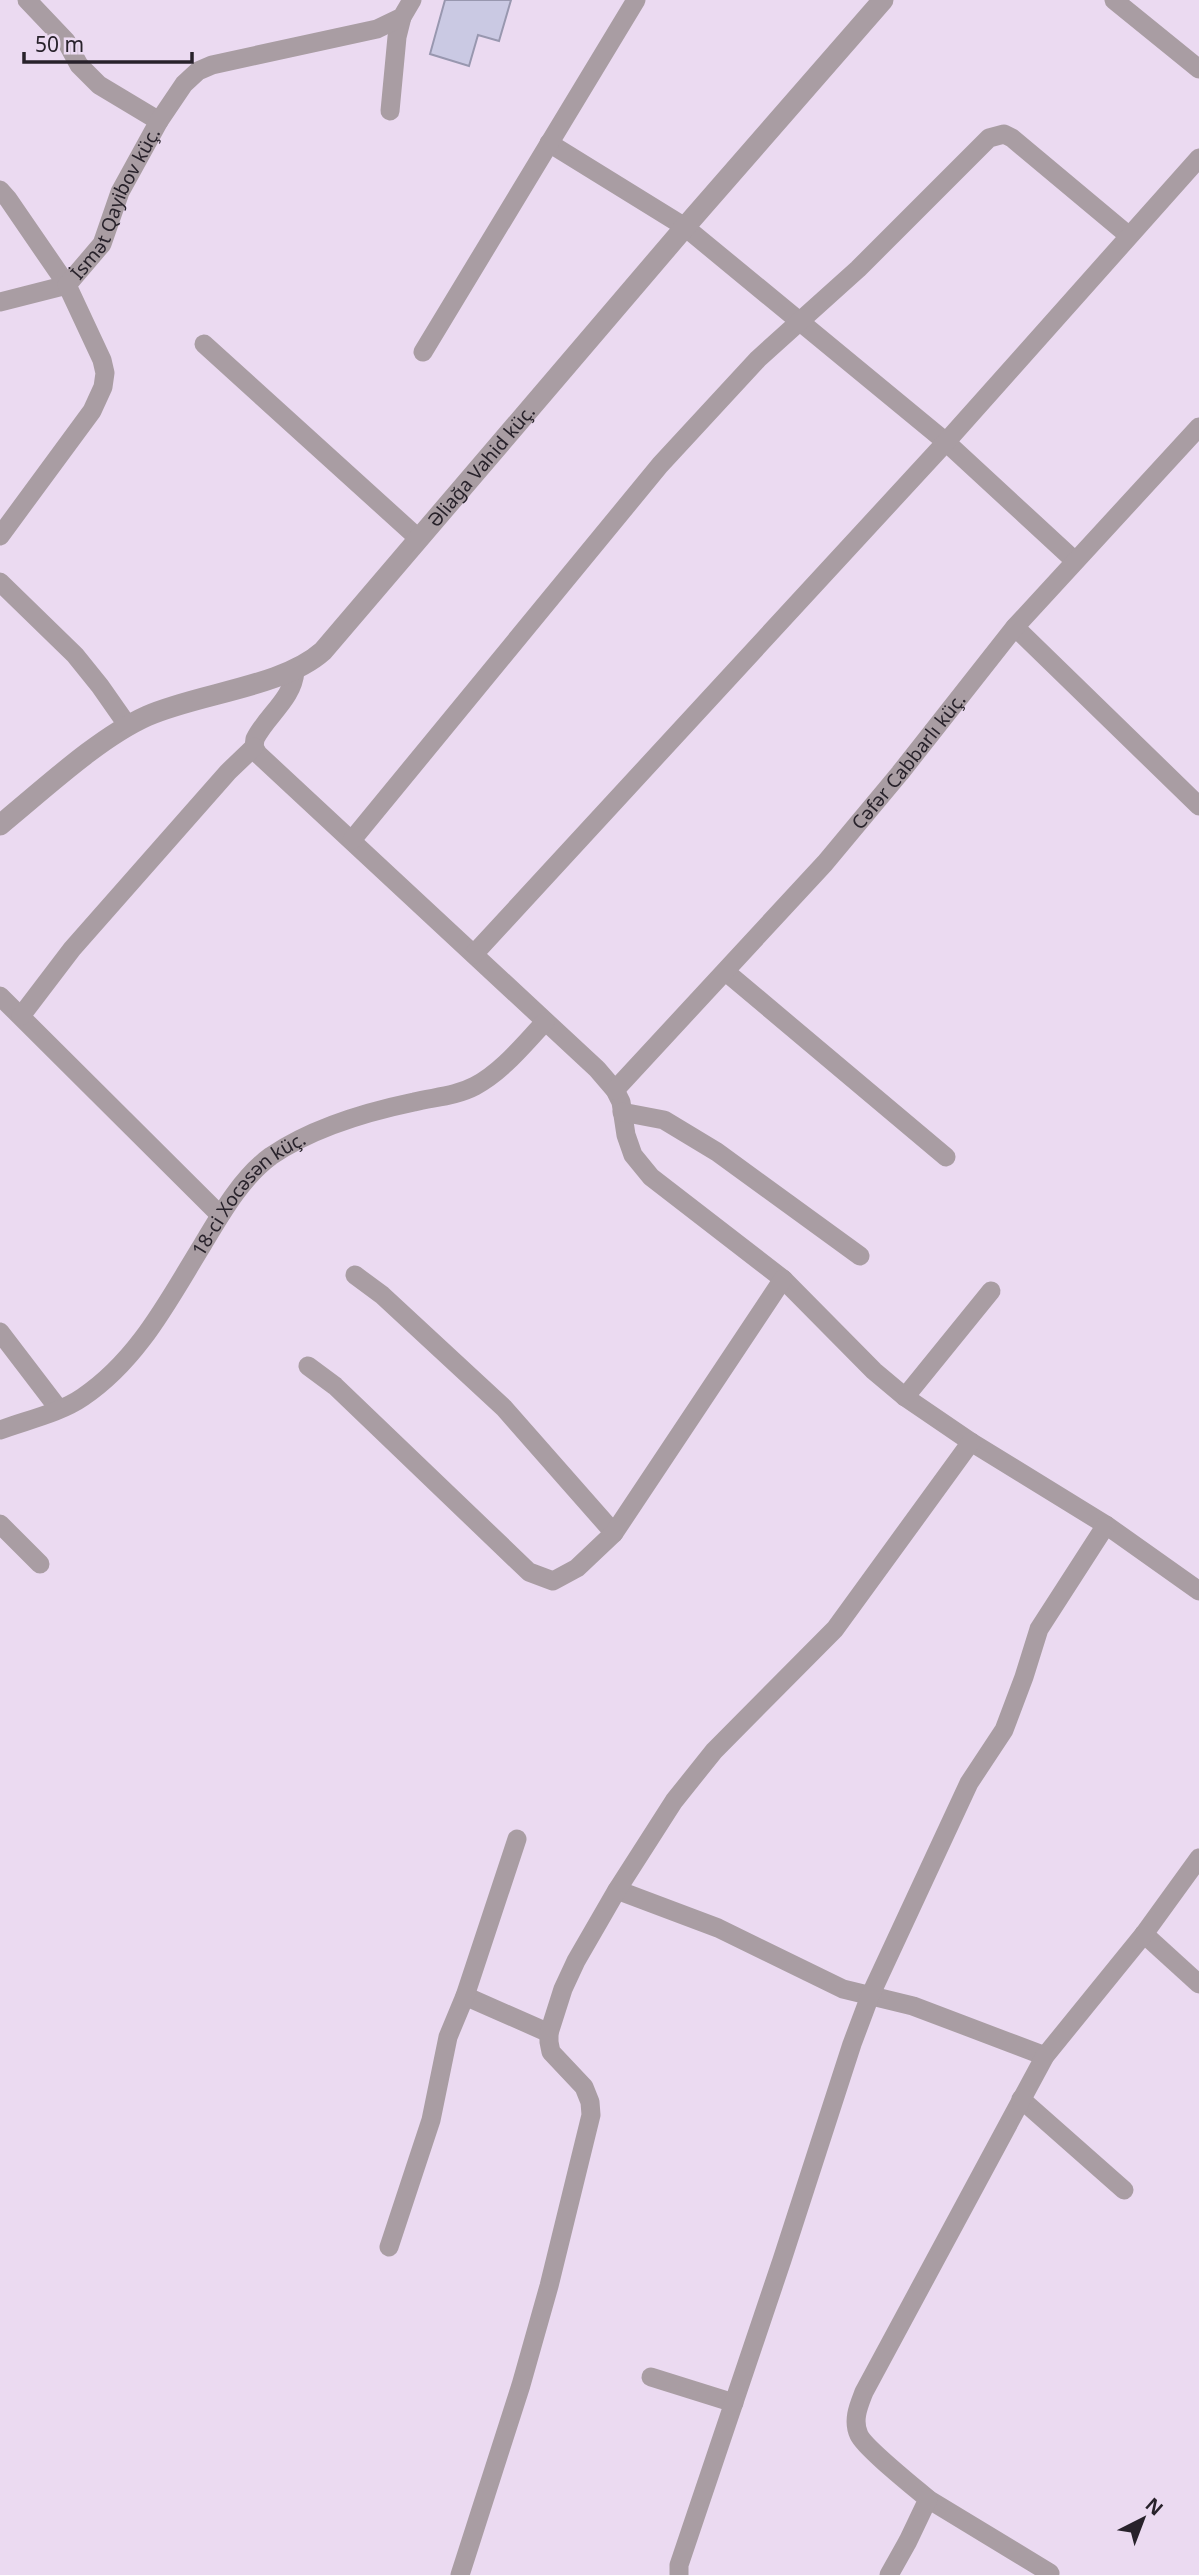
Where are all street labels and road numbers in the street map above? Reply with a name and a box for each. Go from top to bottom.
street label: İsmət Qayibov küç. [65,123,166,285]
street label: Əliağa Vahid küç. [422,399,541,532]
street label: Cəfər Cabbarlı küç. [845,687,971,835]
street label: 18-ci Xocəsən küç. [186,1125,310,1261]

